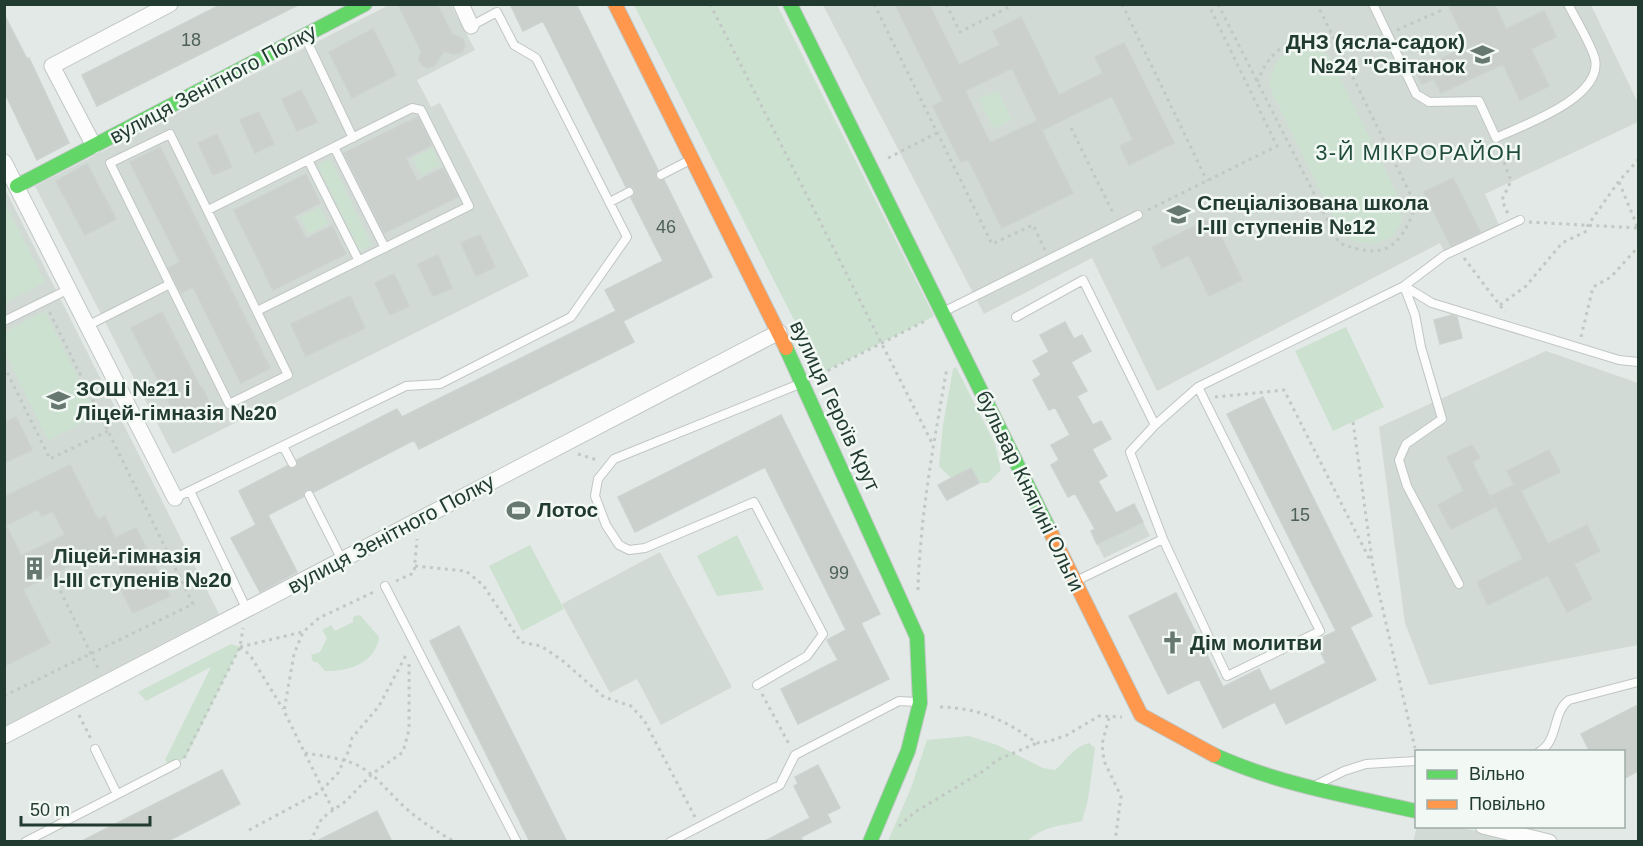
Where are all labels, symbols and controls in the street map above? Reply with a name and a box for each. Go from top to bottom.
street label: вулиця Зенітного Полку [106,19,320,148]
house number: 18 [181,30,201,50]
place label: ДНЗ (ясла-садок) №24 "Світанок [1286,30,1465,77]
school or university icon: ДНЗ (ясла-садок) №24 "Світанок [1470,41,1496,67]
district label: 3-Й МІКРОРАЙОН [1315,140,1523,165]
place label: Спеціалізована школа І-ІІІ ступенів №12 [1197,191,1429,238]
school or university icon: Спеціалізована школа І-ІІІ ступенів №12 [1166,202,1192,228]
house number: 46 [656,217,676,237]
street label: вулиця Героїв Крут [786,317,885,495]
place label: ЗОШ №21 і Ліцей-гімназія №20 [76,377,277,424]
street label: бульвар Княгині Ольги [972,387,1089,595]
school or university icon: ЗОШ №21 і Ліцей-гімназія №20 [45,388,71,414]
street label: вулиця Зенітного Полку [284,469,498,598]
sports icon: Лотос [506,497,532,523]
place label: Лотос [537,498,599,521]
house number: 15 [1290,505,1310,525]
place label: Ліцей-гімназія I-III ступенів №20 [53,544,232,591]
building icon: Ліцей-гімназія I-III ступенів №20 [22,555,48,581]
house number: 99 [829,563,849,583]
church icon: Дім молитви [1159,630,1185,656]
place label: Дім молитви [1190,631,1322,654]
legend [1415,750,1625,828]
text: Вільно [1469,764,1525,784]
scale bar [21,789,150,827]
text: Повільно [1469,794,1545,814]
text: 50 m [30,800,70,820]

